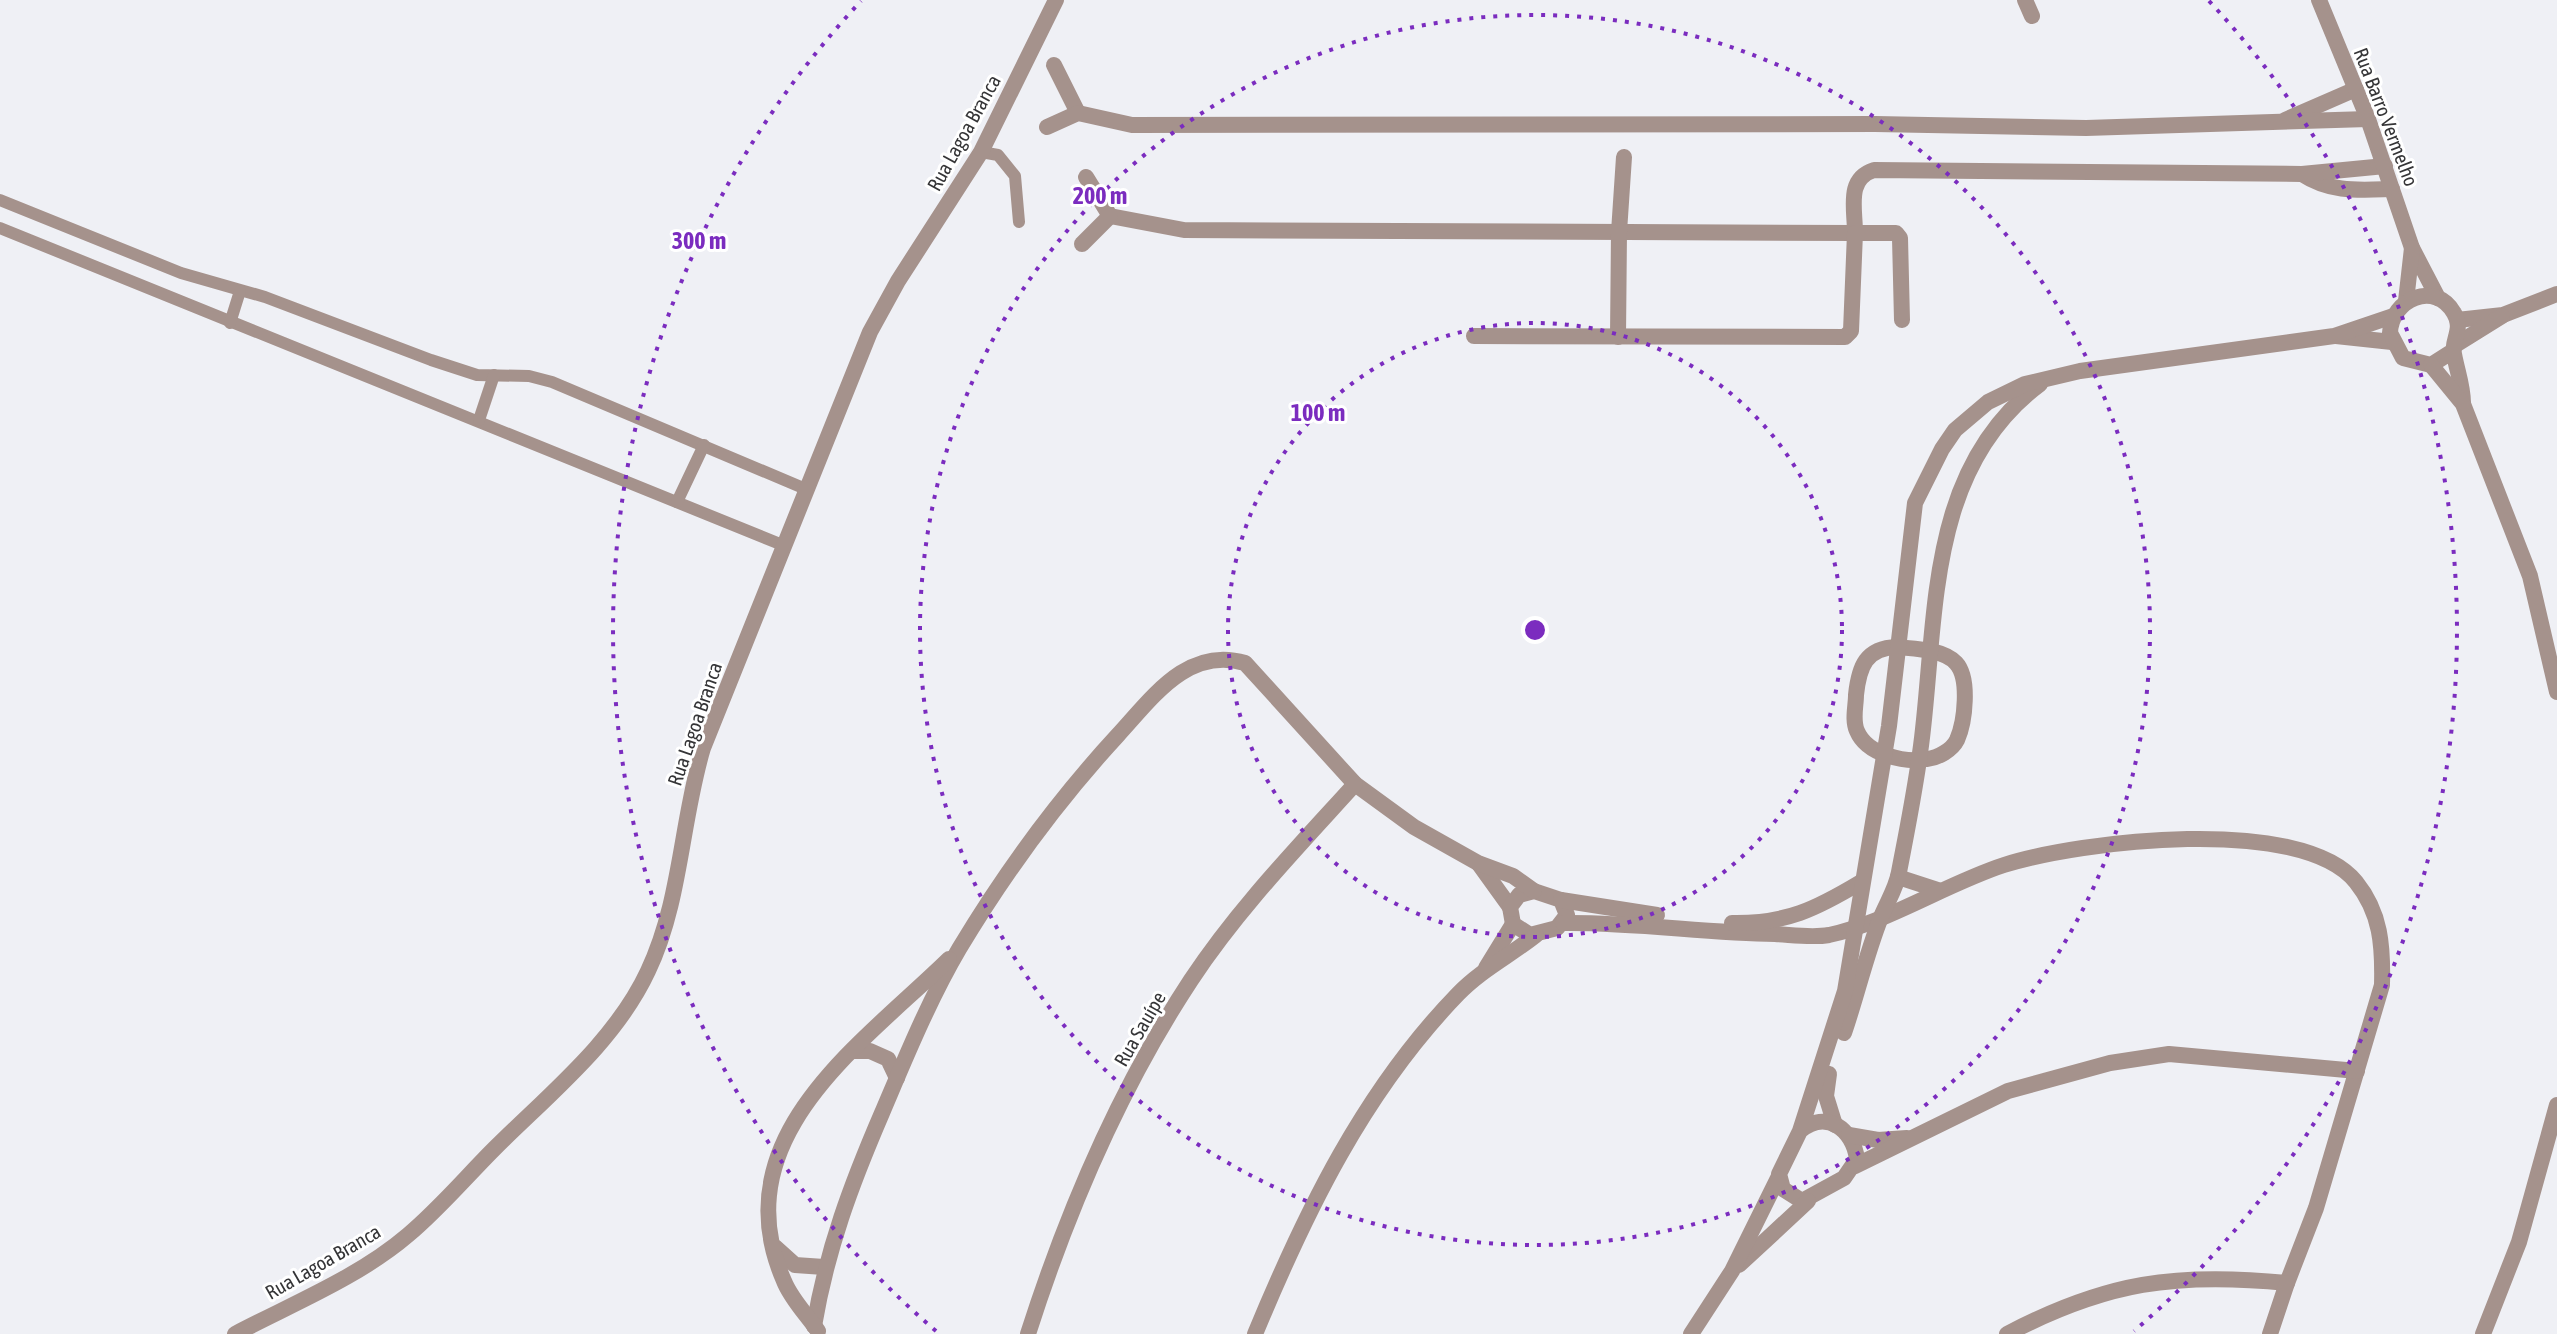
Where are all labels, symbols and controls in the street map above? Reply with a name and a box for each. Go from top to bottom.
street label: Rua Barro Vermelho [2349,44,2423,189]
street label: Rua Lagoa Branca [922,71,1005,195]
text: 200 m [1073,182,1127,209]
text: 300 m [672,227,726,254]
text: 100 m [1291,399,1345,426]
centre of rings [1521,616,1549,644]
street label: Rua Lagoa Branca [663,659,726,789]
street label: Rua Sauípe [1109,987,1170,1070]
street label: Rua Lagoa Branca [261,1219,384,1304]

